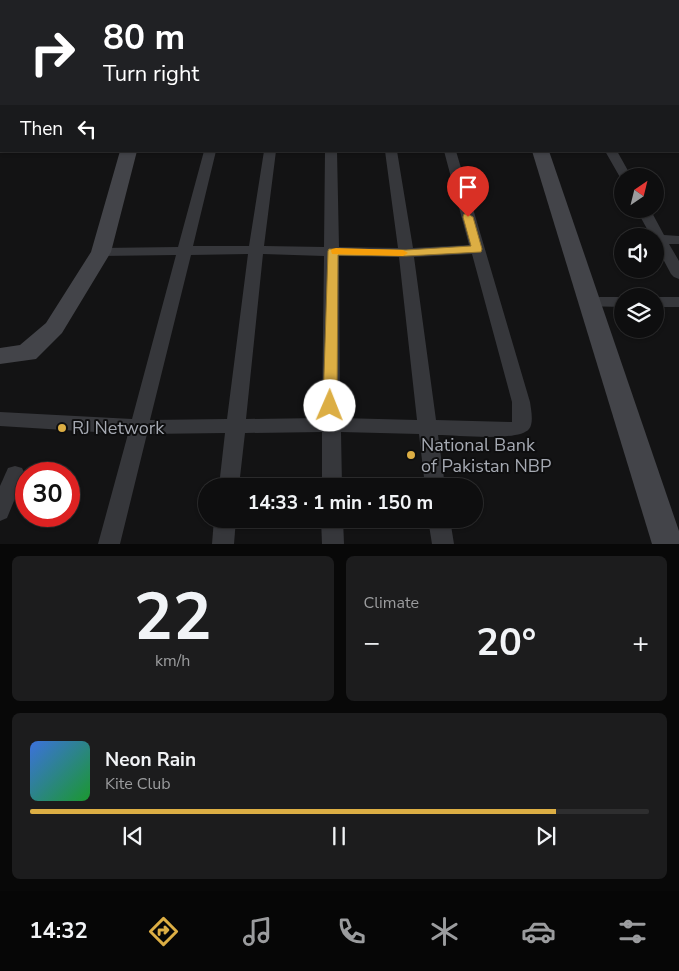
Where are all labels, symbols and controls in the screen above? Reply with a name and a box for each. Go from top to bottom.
text: 80 m [103,14,185,61]
icon: right [20,20,85,85]
text: Turn right [103,59,199,89]
icon: left [73,115,101,143]
text: Then [20,116,63,142]
pin [447,166,489,217]
north arrow [614,168,664,218]
map controls [614,168,664,338]
icon: arrive [454,173,482,201]
button: sound [614,228,664,278]
button: layers [614,288,664,338]
position arrow [303,379,355,431]
place label: RJ Network [72,416,165,440]
marker: RJ Network [56,422,68,434]
place label: National Bank of Pakistan NBP [421,433,551,478]
marker: National Bank of Pakistan NBP [405,449,417,461]
speed limit sign: 30 [15,462,80,527]
text: 14:33 · 1 min · 150 m [248,490,433,516]
text: 22 [134,573,212,662]
text: Climate [364,592,419,614]
text: 20° [476,617,536,668]
text: − [364,624,380,662]
text: + [632,624,649,662]
text: km/h [155,650,190,672]
text: Neon Rain [105,747,196,773]
text: Kite Club [105,773,171,795]
icon: previous [119,822,147,850]
icon: pause [325,822,353,850]
icon: next [532,822,560,850]
icon: directions [146,914,181,949]
icon: music [240,914,275,949]
icon: phone [334,914,369,949]
icon: climate [427,914,462,949]
icon: car [521,914,556,949]
icon: filters [615,914,650,949]
text: 14:32 [29,916,88,946]

